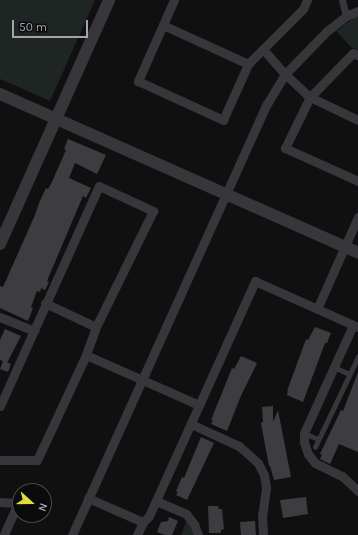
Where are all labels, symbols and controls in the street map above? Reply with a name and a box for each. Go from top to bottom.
scale bar [14,12,90,38]
text: 50 m [19,20,47,34]
north arrow [12,483,52,523]
text: N [35,501,50,513]

